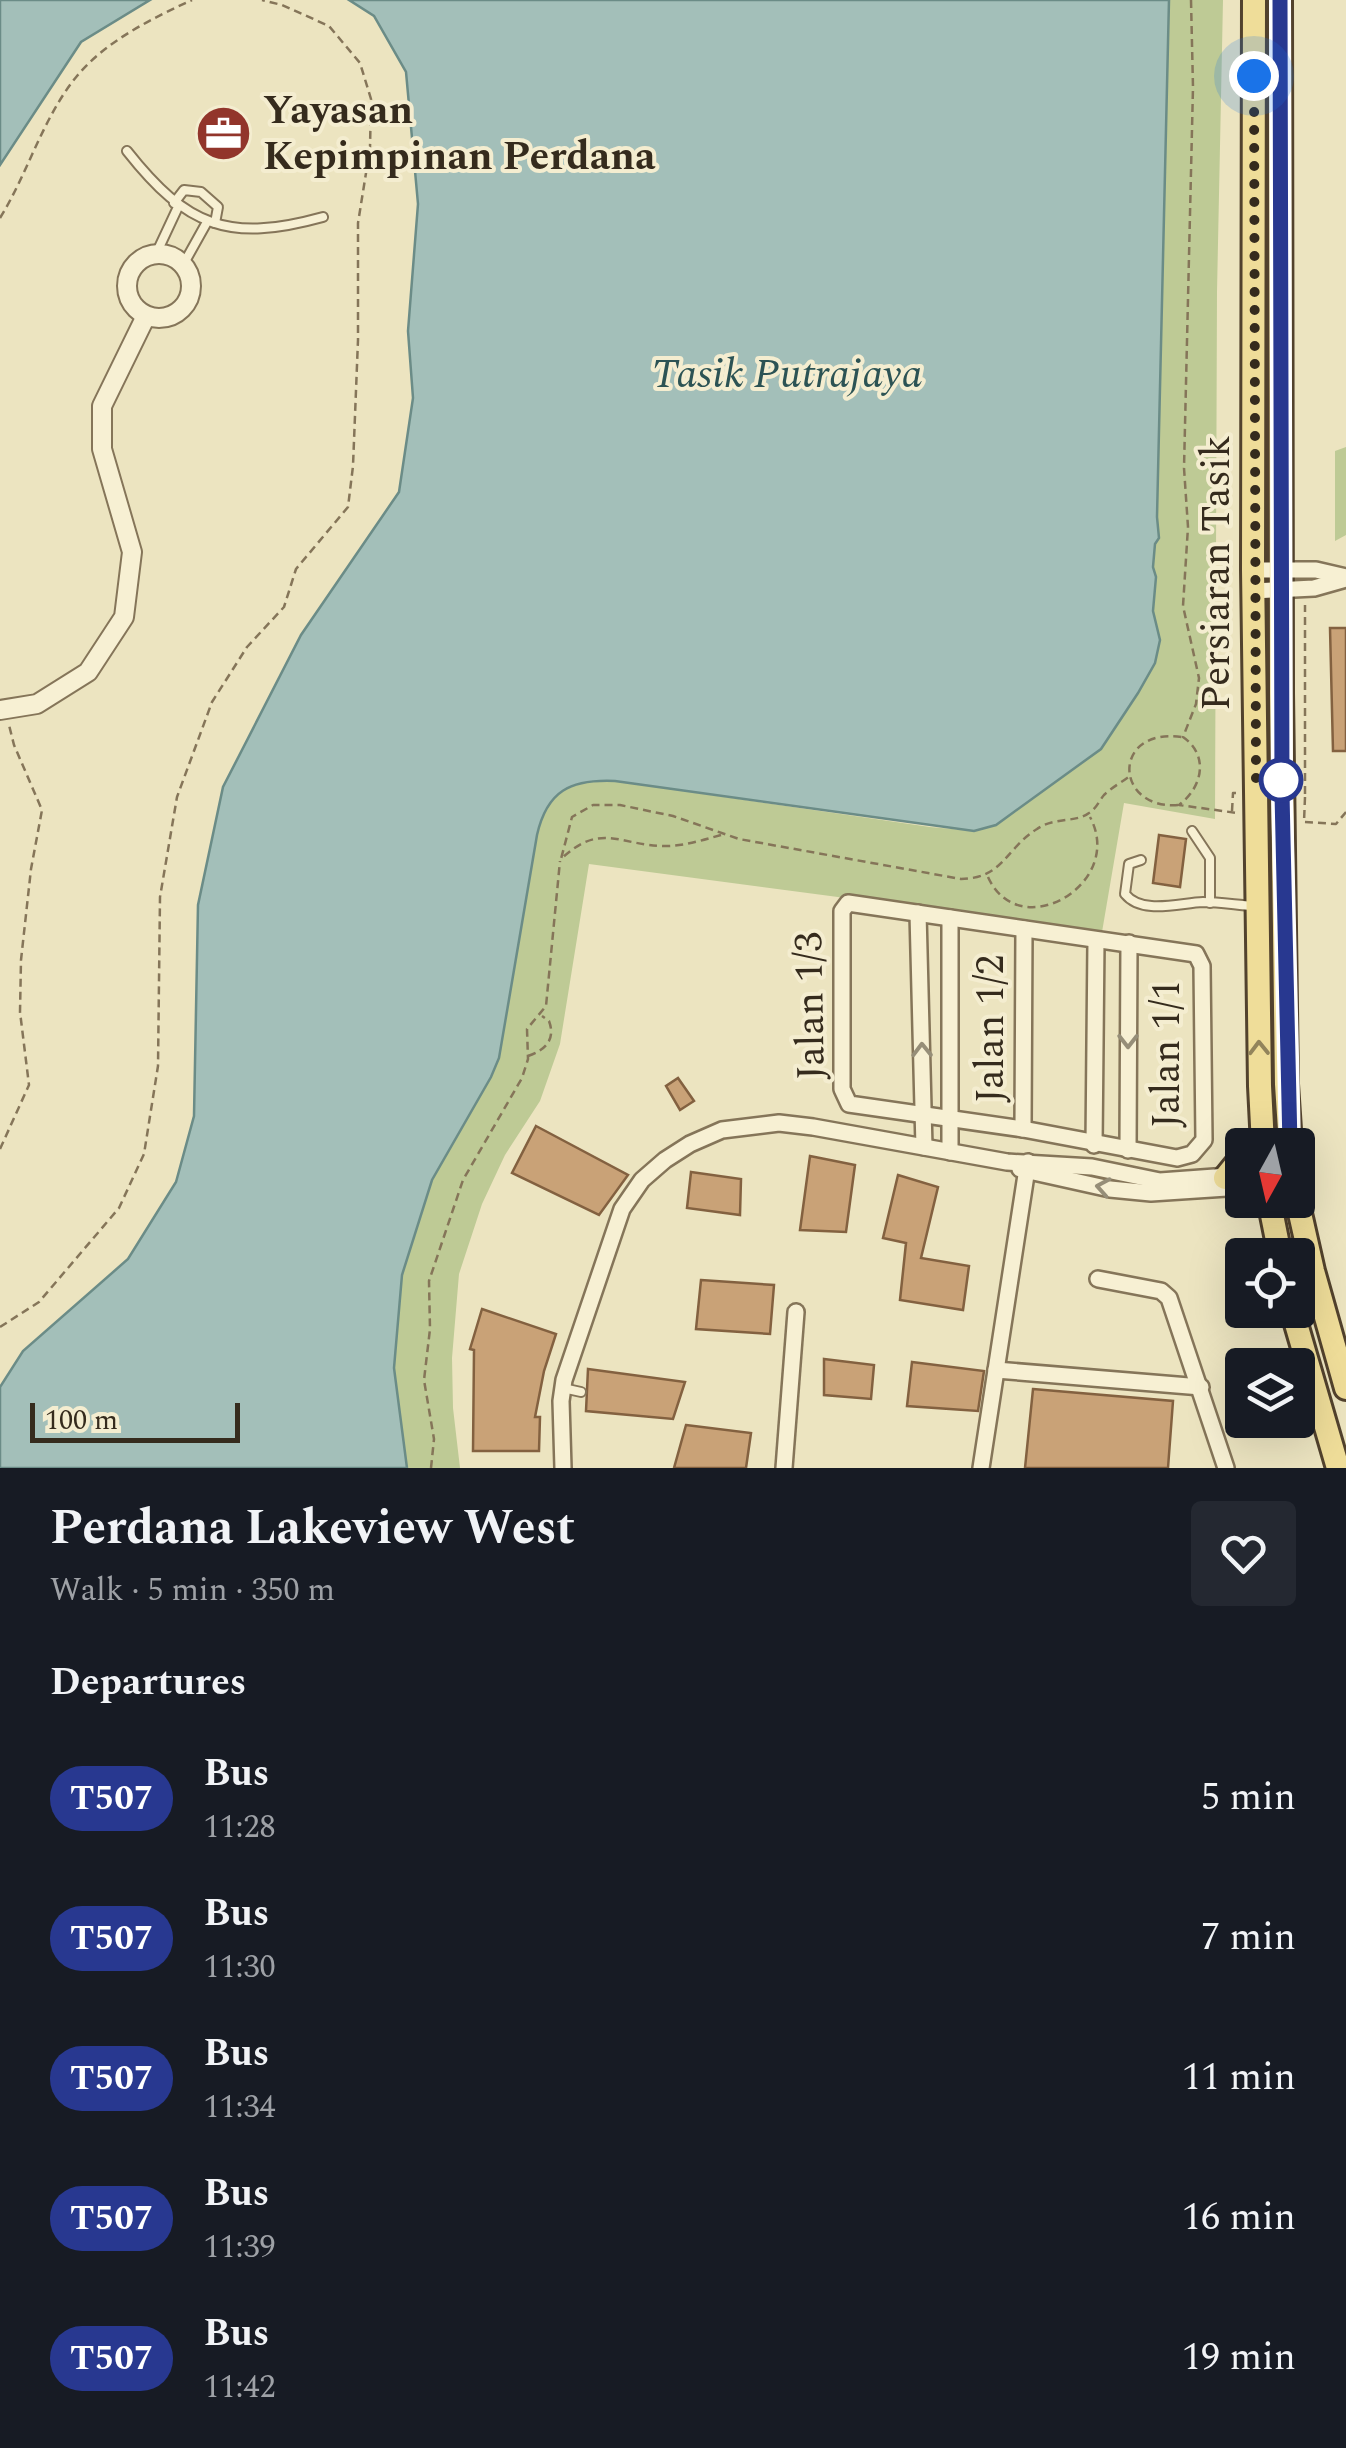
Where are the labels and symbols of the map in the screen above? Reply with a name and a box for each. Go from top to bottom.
your location [1229,51,1279,101]
place label: Yayasan Kepimpinan Perdana [263,81,656,188]
office icon: Yayasan Kepimpinan Perdana [194,104,254,164]
water label: Tasik Putrajaya [651,343,923,406]
street label: Persiaran Tasik [1187,435,1248,711]
unlabelled marker [1260,759,1302,801]
street label: Jalan 1/3 [779,931,843,1081]
street label: Jalan 1/2 [961,955,1022,1103]
street label: Jalan 1/1 [1137,980,1198,1128]
one-way arrow [1118,1033,1139,1049]
one-way arrow [1248,1039,1270,1054]
one-way arrow [911,1041,933,1056]
north arrow [1225,1128,1315,1218]
one-way arrow [1094,1177,1111,1198]
scale bar [30,1398,240,1442]

